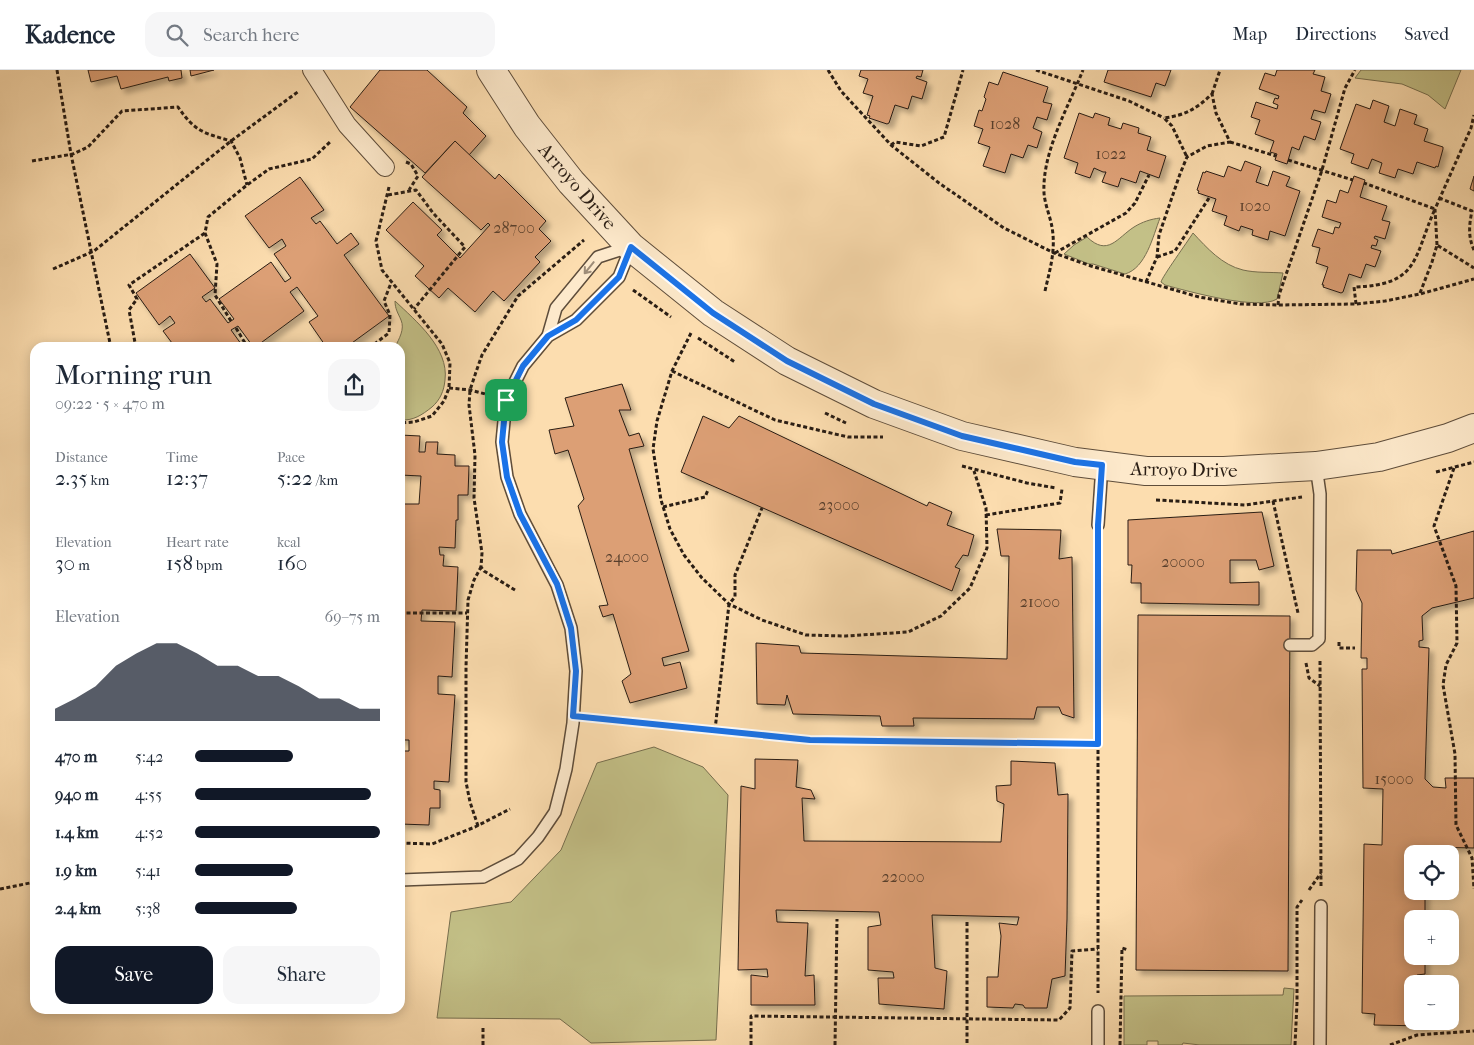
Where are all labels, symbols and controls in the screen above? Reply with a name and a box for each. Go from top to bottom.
search box [145,12,495,57]
text: Kadence [25,21,115,49]
icon: search [163,21,191,49]
text: Search here [203,24,299,46]
text: Map [1233,24,1267,45]
text: Directions [1295,24,1376,45]
text: Saved [1404,24,1449,45]
house number: 1028 [990,114,1020,133]
street label: Arroyo Drive [533,138,621,234]
house number: 1022 [1096,144,1126,163]
house number: 1020 [1239,196,1271,215]
house number: 28700 [493,218,535,237]
one-way arrow [583,261,594,274]
text: Morning run [55,358,212,391]
button: share [328,359,380,411]
pin [485,379,527,421]
icon: arrive [492,386,520,414]
text: 09:22 · 5 × 470 m [55,394,165,413]
text: Distance [55,449,108,466]
text: Time [166,449,198,466]
text: Pace [277,449,305,466]
street label: Arroyo Drive [1129,458,1238,482]
text: 2.35 [55,466,88,490]
text: 12:37 [166,466,208,490]
text: 5:22 [277,466,313,490]
text: km [88,472,109,489]
text: /km [313,472,338,489]
house number: 23000 [818,495,860,514]
text: Elevation [55,534,112,551]
text: Heart rate [166,534,229,551]
text: kcal [277,534,301,551]
house number: 24000 [605,547,649,566]
text: 30 [55,551,75,575]
text: 158 [166,551,193,575]
text: 160 [277,551,307,575]
house number: 20000 [1161,552,1205,571]
text: m [75,557,90,574]
text: bpm [193,557,223,574]
house number: 21000 [1020,592,1060,611]
text: Elevation [55,607,120,626]
text: 69–75 m [325,607,380,626]
text: 470 m [55,747,97,766]
text: 5:42 [135,747,163,766]
house number: 15000 [1375,769,1414,788]
text: 940 m [55,785,98,804]
text: 4:55 [135,785,162,804]
text: 1.4 km [55,823,99,842]
text: 4:52 [135,823,163,842]
map controls [1404,845,1459,1030]
button: locate [1404,845,1459,900]
text: 1.9 km [55,861,97,880]
text: 5:41 [135,861,161,880]
house number: 22000 [882,867,924,886]
text: 2.4 km [55,899,101,918]
text: 5:38 [135,899,160,918]
button: + [1404,910,1459,965]
button: Save [55,946,213,1004]
button: Share [223,946,380,1004]
button: − [1404,975,1459,1030]

